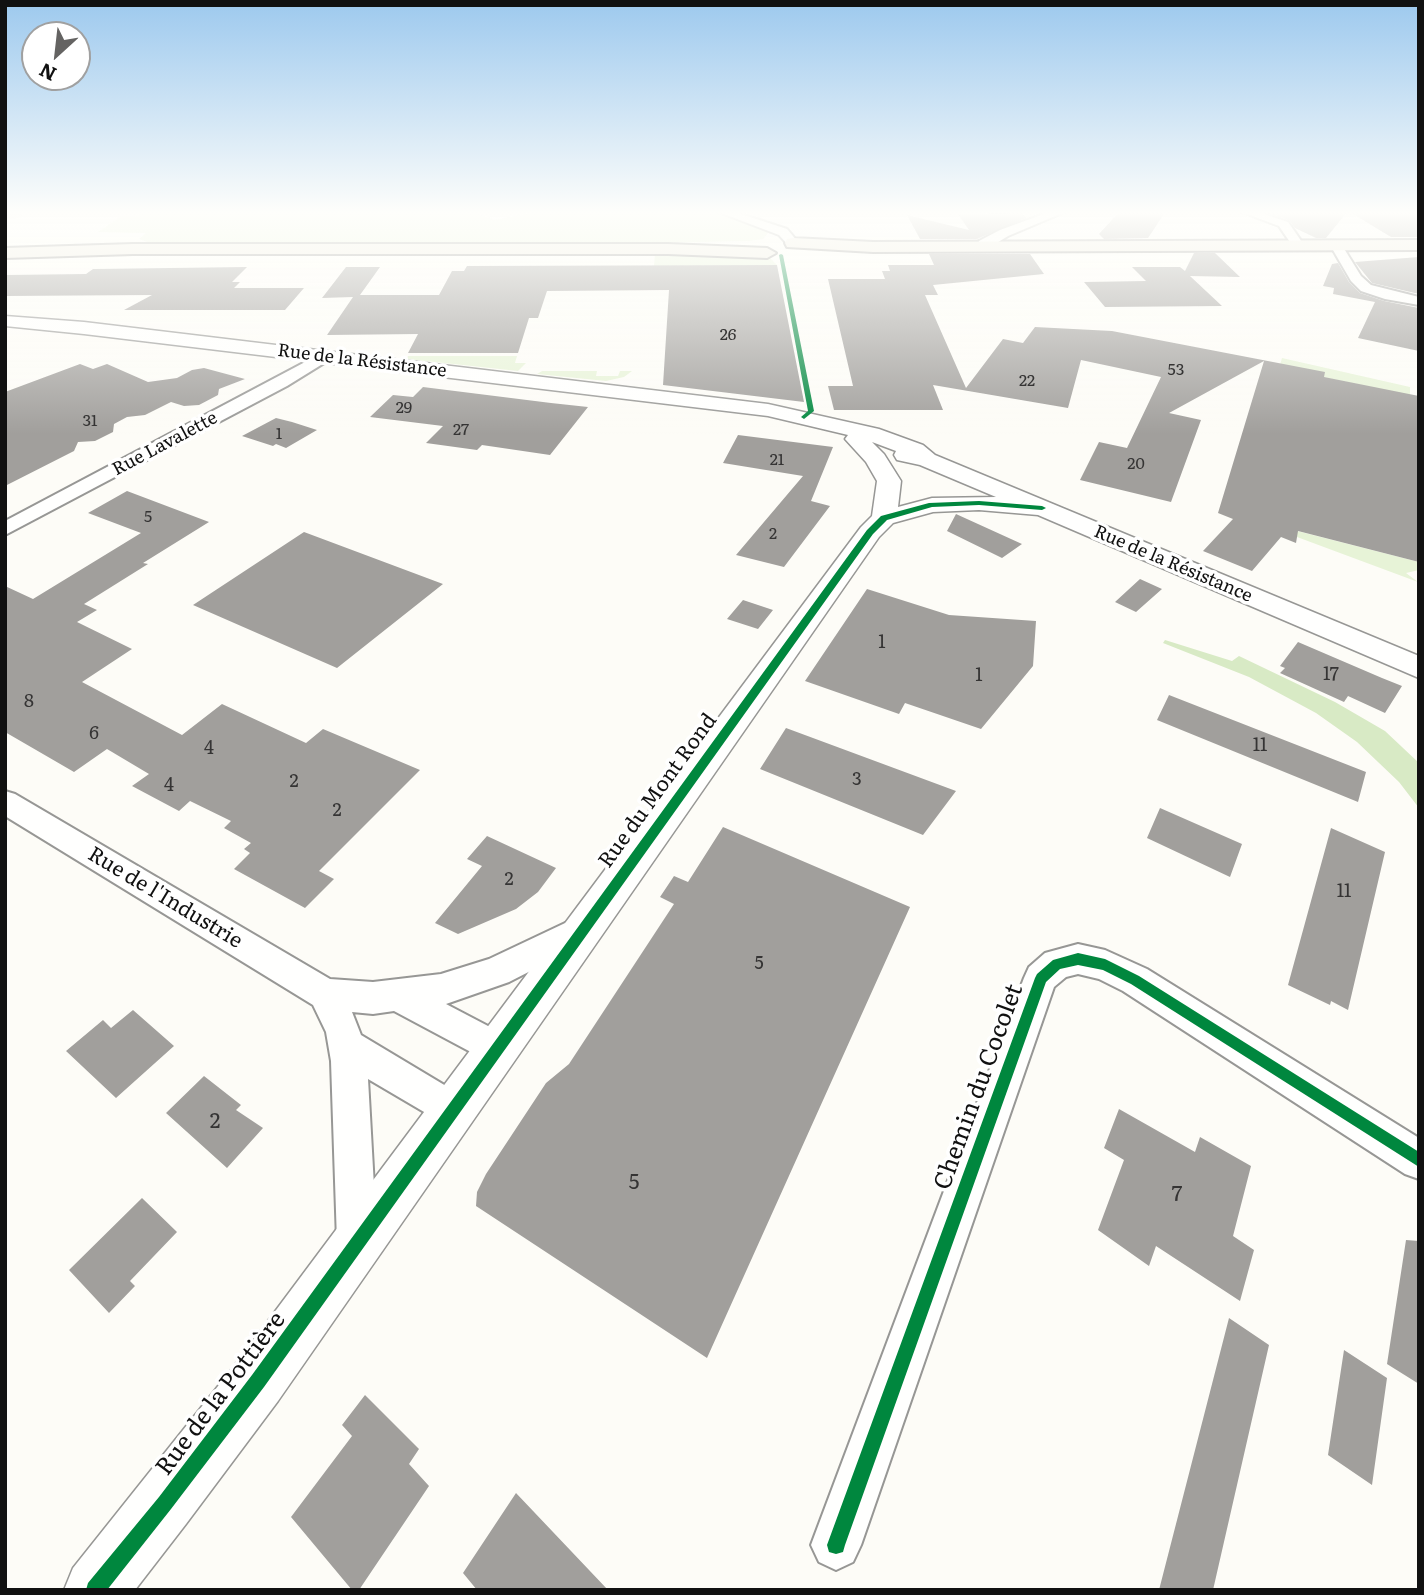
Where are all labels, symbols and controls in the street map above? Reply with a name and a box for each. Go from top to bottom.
north arrow [21,21,91,91]
text: N [34,57,61,89]
house number: 26 [720,325,736,345]
street label: Rue de la Résistance [276,340,448,382]
house number: 53 [1168,360,1184,380]
house number: 22 [1019,371,1035,391]
house number: 29 [396,398,412,418]
street label: Rue Lavalette [109,407,221,481]
house number: 31 [82,411,98,431]
house number: 27 [453,420,469,440]
house number: 1 [276,424,282,444]
house number: 21 [770,450,784,470]
house number: 20 [1127,454,1145,474]
house number: 5 [144,507,152,527]
street label: Rue de la Résistance [1091,521,1255,607]
house number: 2 [769,524,777,544]
house number: 1 [878,632,886,654]
house number: 17 [1323,664,1339,686]
house number: 1 [975,665,983,687]
house number: 8 [24,691,34,713]
street label: Rue du Mont Rond [594,709,722,873]
house number: 6 [89,723,99,745]
house number: 11 [1253,735,1267,757]
house number: 4 [204,738,214,760]
house number: 3 [852,769,862,791]
house number: 2 [289,771,299,793]
house number: 4 [164,775,174,797]
house number: 2 [332,800,342,822]
street label: Rue de l'Industrie [83,842,247,954]
house number: 2 [504,869,514,891]
house number: 11 [1337,881,1351,903]
house number: 5 [754,953,764,975]
street label: Chemin du Cocolet [928,980,1030,1194]
house number: 2 [210,1109,220,1135]
house number: 5 [629,1170,639,1196]
house number: 7 [1172,1182,1182,1208]
street label: Rue de la Pottière [150,1306,292,1482]

